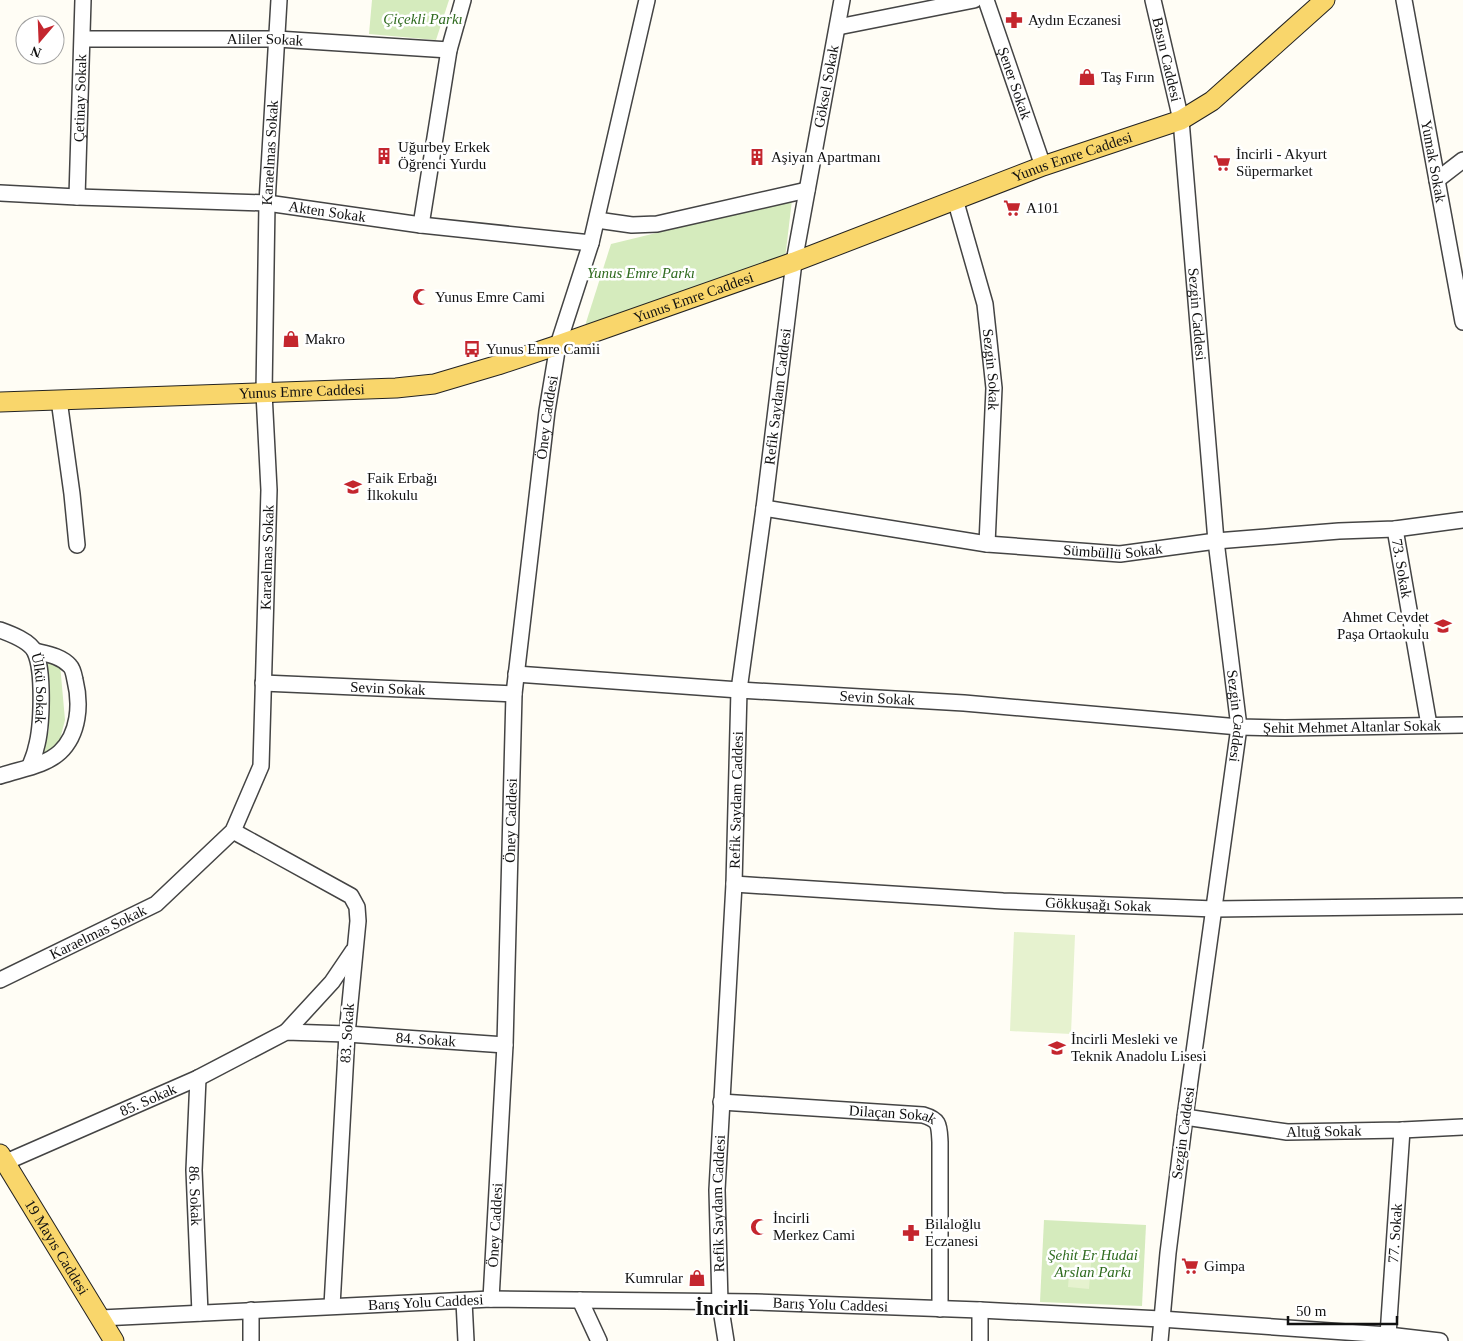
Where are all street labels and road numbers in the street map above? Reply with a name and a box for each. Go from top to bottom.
street label: Basın Caddesi [1149,16,1184,103]
street label: Aliler Sokak [227,31,304,49]
street label: Göksel Sokak [811,43,842,129]
street label: Şener Sokak [995,45,1035,122]
street label: Çetinay Sokak [71,53,89,142]
street label: Karaelmas Sokak [259,99,281,206]
street label: Yumak Sokak [1418,119,1449,204]
street label: Yunus Emre Caddesi [1010,129,1134,185]
street label: Akten Sokak [287,198,367,225]
street label: Sezgin Caddesi [1185,267,1209,361]
street label: Yunus Emre Caddesi [631,269,755,326]
street label: Refik Saydam Caddesi [761,327,794,466]
street label: Sezgin Sokak [980,328,1002,411]
street label: Öney Caddesi [533,374,561,460]
street label: Yunus Emre Caddesi [239,381,365,402]
street label: Karaelmas Sokak [258,504,277,610]
street label: 73. Sokak [1389,537,1415,600]
street label: Sümbüllü Sokak [1062,540,1164,562]
street label: Ülkü Sokak [28,651,49,725]
street label: Sezgin Caddesi [1224,669,1247,763]
street label: Sevin Sokak [350,679,426,698]
street label: Sevin Sokak [839,688,916,708]
street label: Şehit Mehmet Altanlar Sokak [1263,717,1442,736]
street label: Refik Saydam Caddesi [726,731,746,869]
street label: Öney Caddesi [502,778,520,863]
street label: Gökkuşağı Sokak [1045,895,1152,915]
street label: Karaelmas Sokak [47,902,149,963]
street label: 83. Sokak [337,1002,357,1063]
street label: 84. Sokak [395,1029,457,1050]
street label: 85. Sokak [117,1080,179,1119]
street label: Sezgin Caddesi [1169,1086,1197,1180]
street label: Dilaçan Sokak [848,1102,940,1128]
street label: Altuğ Sokak [1286,1123,1362,1140]
street label: Refik Saydam Caddesi [709,1134,728,1272]
street label: 86. Sokak [186,1166,204,1227]
street label: Öney Caddesi [485,1182,505,1268]
street label: 19 Mayıs Caddesi [22,1197,92,1298]
street label: 77. Sokak [1385,1202,1405,1264]
street label: Barış Yolu Caddesi [368,1291,484,1313]
street label: Barış Yolu Caddesi [772,1295,888,1315]

